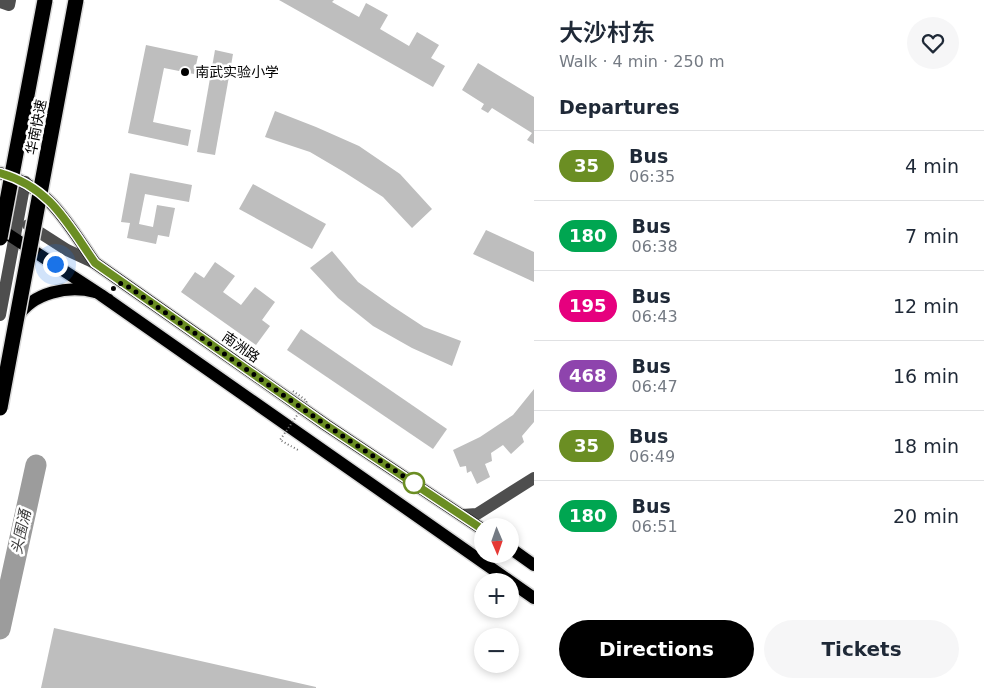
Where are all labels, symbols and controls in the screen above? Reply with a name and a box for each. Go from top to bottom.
button: heart [907,17,959,69]
text: 大沙村东 [559,19,655,47]
text: Walk · 4 min · 250 m [559,52,724,71]
place label: 南武实验小学 [195,64,279,80]
marker: 南武实验小学 [179,66,191,78]
text: Departures [559,96,680,118]
street label: 华南快速 [23,98,49,156]
text: Bus [629,145,668,167]
text: 35 [574,155,599,176]
text: 4 min [905,155,959,177]
text: 06:35 [629,167,675,186]
text: Bus [632,215,671,237]
text: 180 [569,225,607,246]
text: 7 min [905,225,959,247]
text: 06:38 [632,237,678,256]
your location [43,252,68,277]
text: Bus [632,285,671,307]
text: 195 [569,295,607,316]
text: 12 min [893,295,959,317]
text: 06:43 [632,307,678,326]
street label: 南洲路 [219,328,263,366]
text: Bus [632,355,671,377]
text: 468 [569,365,607,386]
text: 16 min [893,365,959,387]
text: 06:47 [632,377,678,396]
text: Bus [629,425,668,447]
text: 35 [574,435,599,456]
text: 18 min [893,435,959,457]
text: 06:49 [629,447,675,466]
unlabelled marker [403,472,425,494]
text: Bus [632,495,671,517]
text: 180 [569,505,607,526]
text: 20 min [893,505,959,527]
water label: 头围涌 [8,506,35,556]
text: 06:51 [632,517,678,536]
north arrow [474,518,519,562]
map controls [474,518,519,673]
button: + [474,573,519,618]
button: Directions [559,620,754,678]
button: Tickets [764,620,959,678]
button: − [474,628,519,673]

